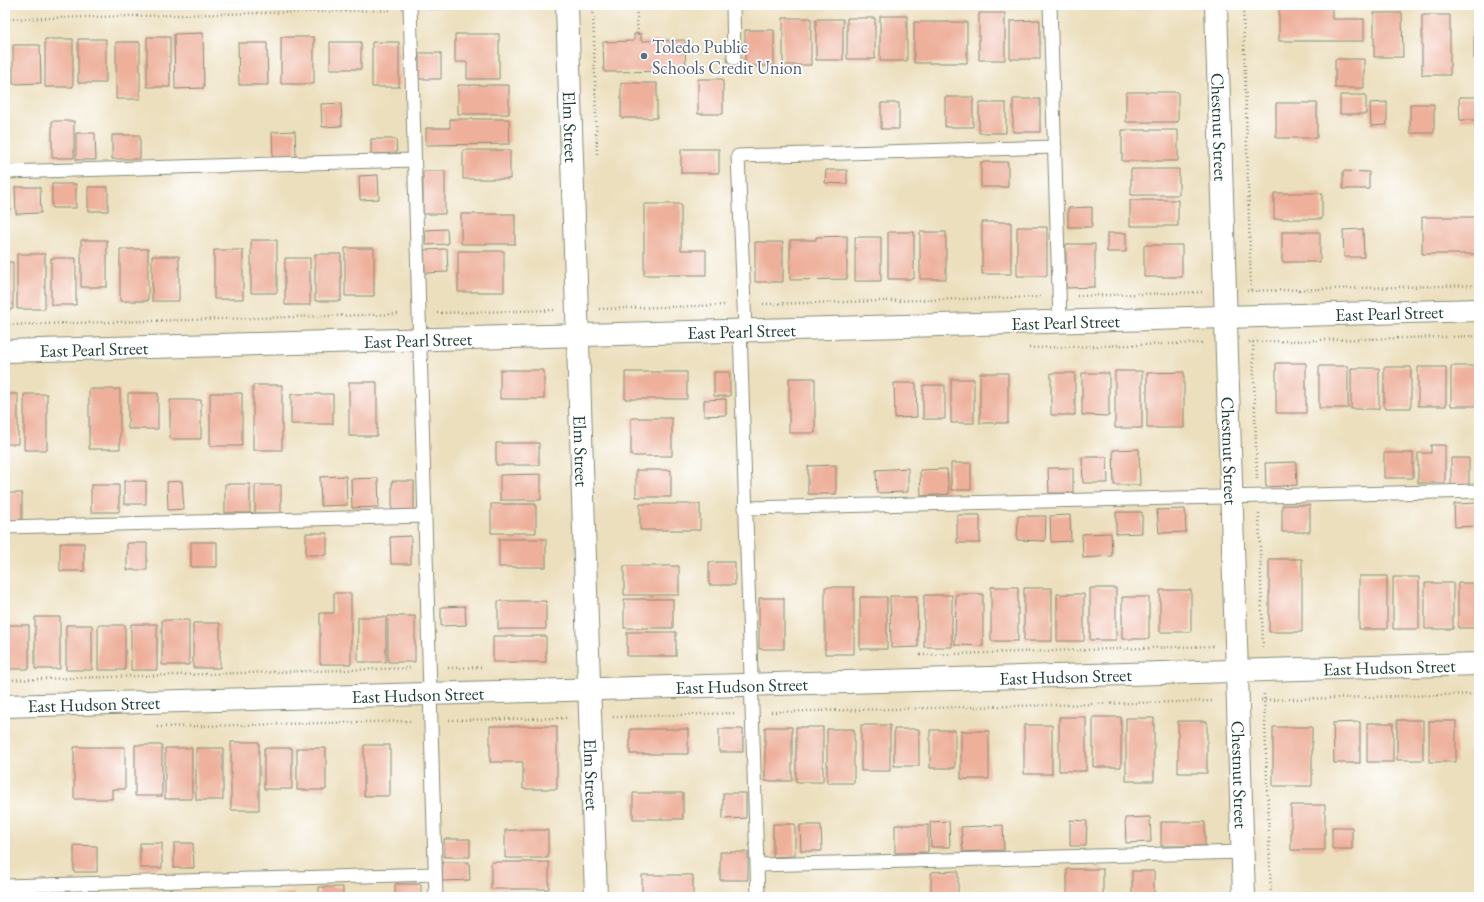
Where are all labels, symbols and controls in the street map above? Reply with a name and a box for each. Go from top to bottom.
place label: Toledo Public Schools Credit Union [652,35,803,79]
marker: Toledo Public Schools Credit Union [639,51,649,61]
street label: Chestnut Street [1207,72,1233,182]
street label: Elm Street [558,91,584,163]
street label: East Pearl Street [1335,299,1444,325]
street label: East Pearl Street [1011,308,1121,335]
street label: East Pearl Street [687,317,797,344]
street label: East Pearl Street [363,326,473,353]
street label: East Pearl Street [39,336,149,362]
street label: Chestnut Street [1217,396,1243,506]
street label: Elm Street [569,415,594,487]
street label: East Hudson Street [1323,653,1456,680]
street label: East Hudson Street [999,662,1133,689]
street label: East Hudson Street [675,672,809,698]
street label: East Hudson Street [351,681,485,708]
street label: East Hudson Street [27,690,161,717]
street label: Chestnut Street [1227,720,1253,830]
street label: Elm Street [579,738,605,811]

